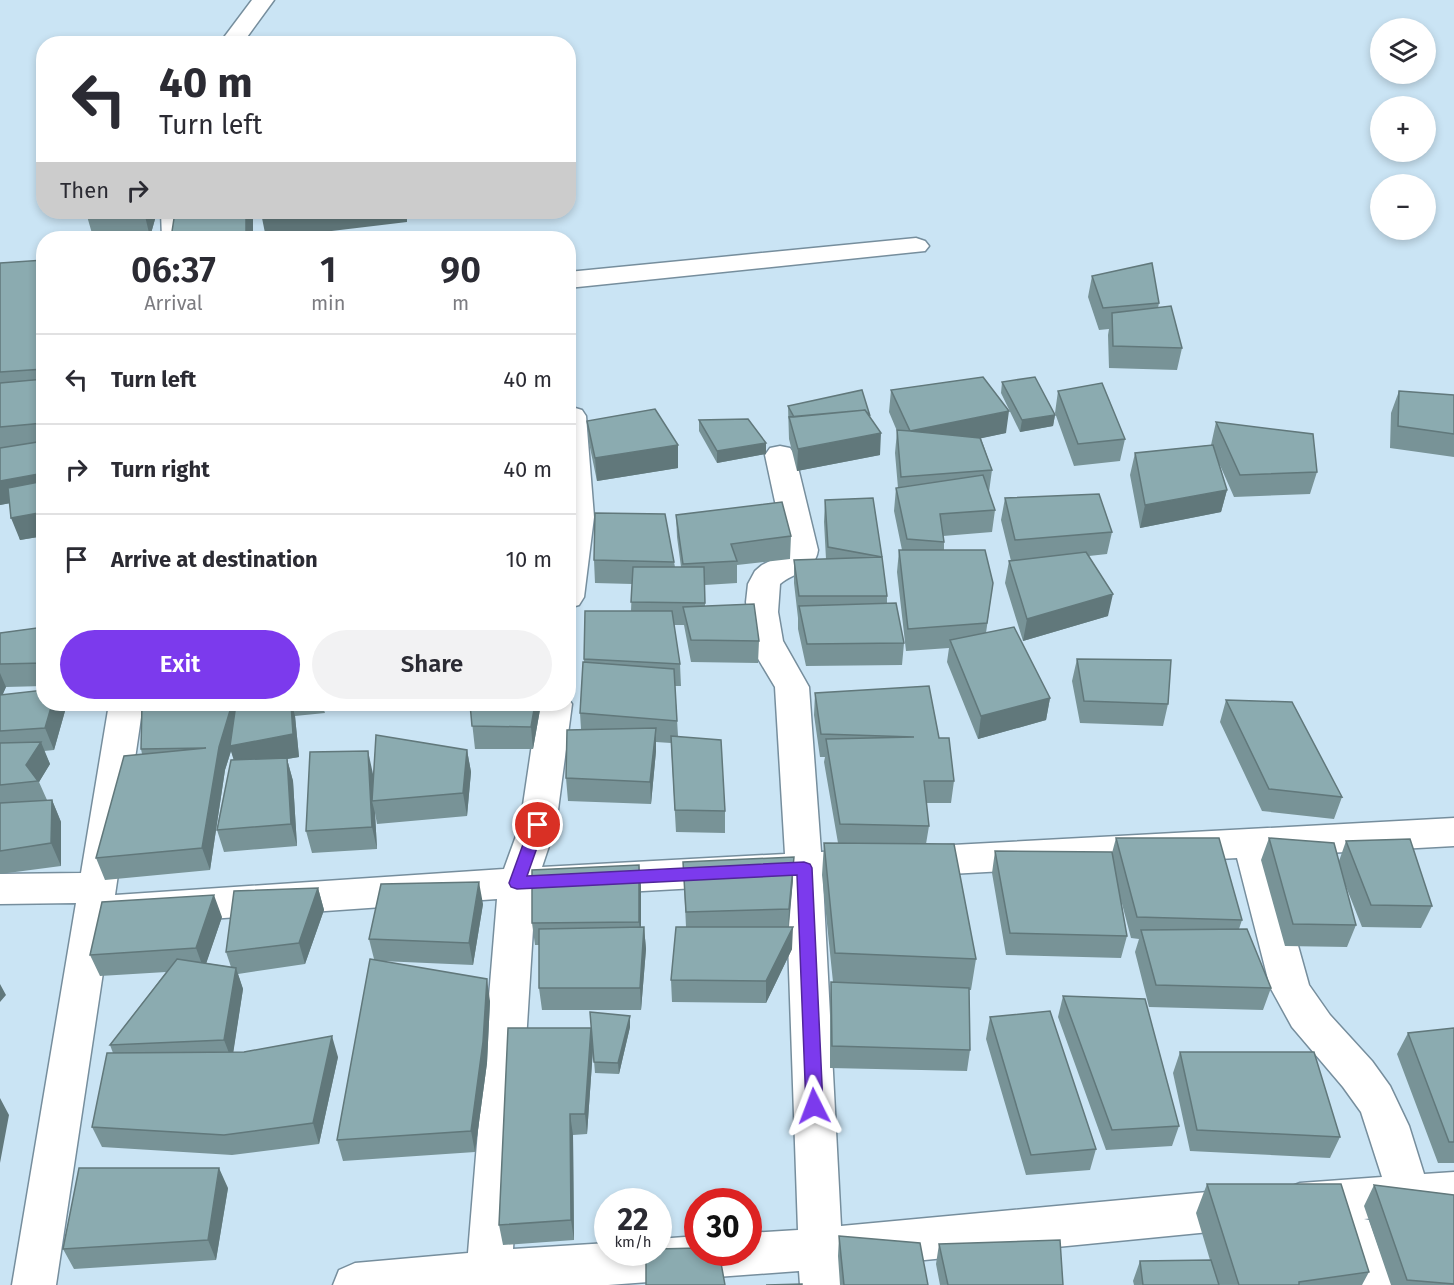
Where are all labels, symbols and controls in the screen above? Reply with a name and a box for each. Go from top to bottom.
map controls [1370,18,1436,240]
button: layers [1370,18,1436,84]
text: 40 m [159,58,253,108]
icon: left [60,60,138,138]
button: + [1370,96,1436,162]
text: Turn left [159,109,262,141]
icon: right [121,174,154,207]
button: − [1370,174,1436,240]
text: Then [60,177,109,204]
text: 06:37 [131,248,216,292]
text: 1 [320,248,336,292]
text: 90 [440,248,481,292]
text: Arrival [144,291,203,315]
text: min [311,291,345,315]
text: m [452,291,469,315]
icon: left [60,363,93,396]
text: Turn left [111,366,196,393]
text: 40 m [503,366,552,393]
icon: right [60,453,93,486]
text: Turn right [111,456,210,483]
text: 40 m [503,456,552,483]
icon: arrive [60,543,93,576]
text: Arrive at destination [111,546,318,573]
text: 10 m [506,546,552,573]
button: Exit [60,630,300,699]
button: Share [312,630,552,699]
pin [512,799,563,850]
icon: arrive [521,808,554,841]
position arrow [782,1074,846,1138]
speed limit sign: 30 [684,1188,762,1266]
text: 22 [617,1202,649,1238]
text: km/h [614,1233,652,1251]

